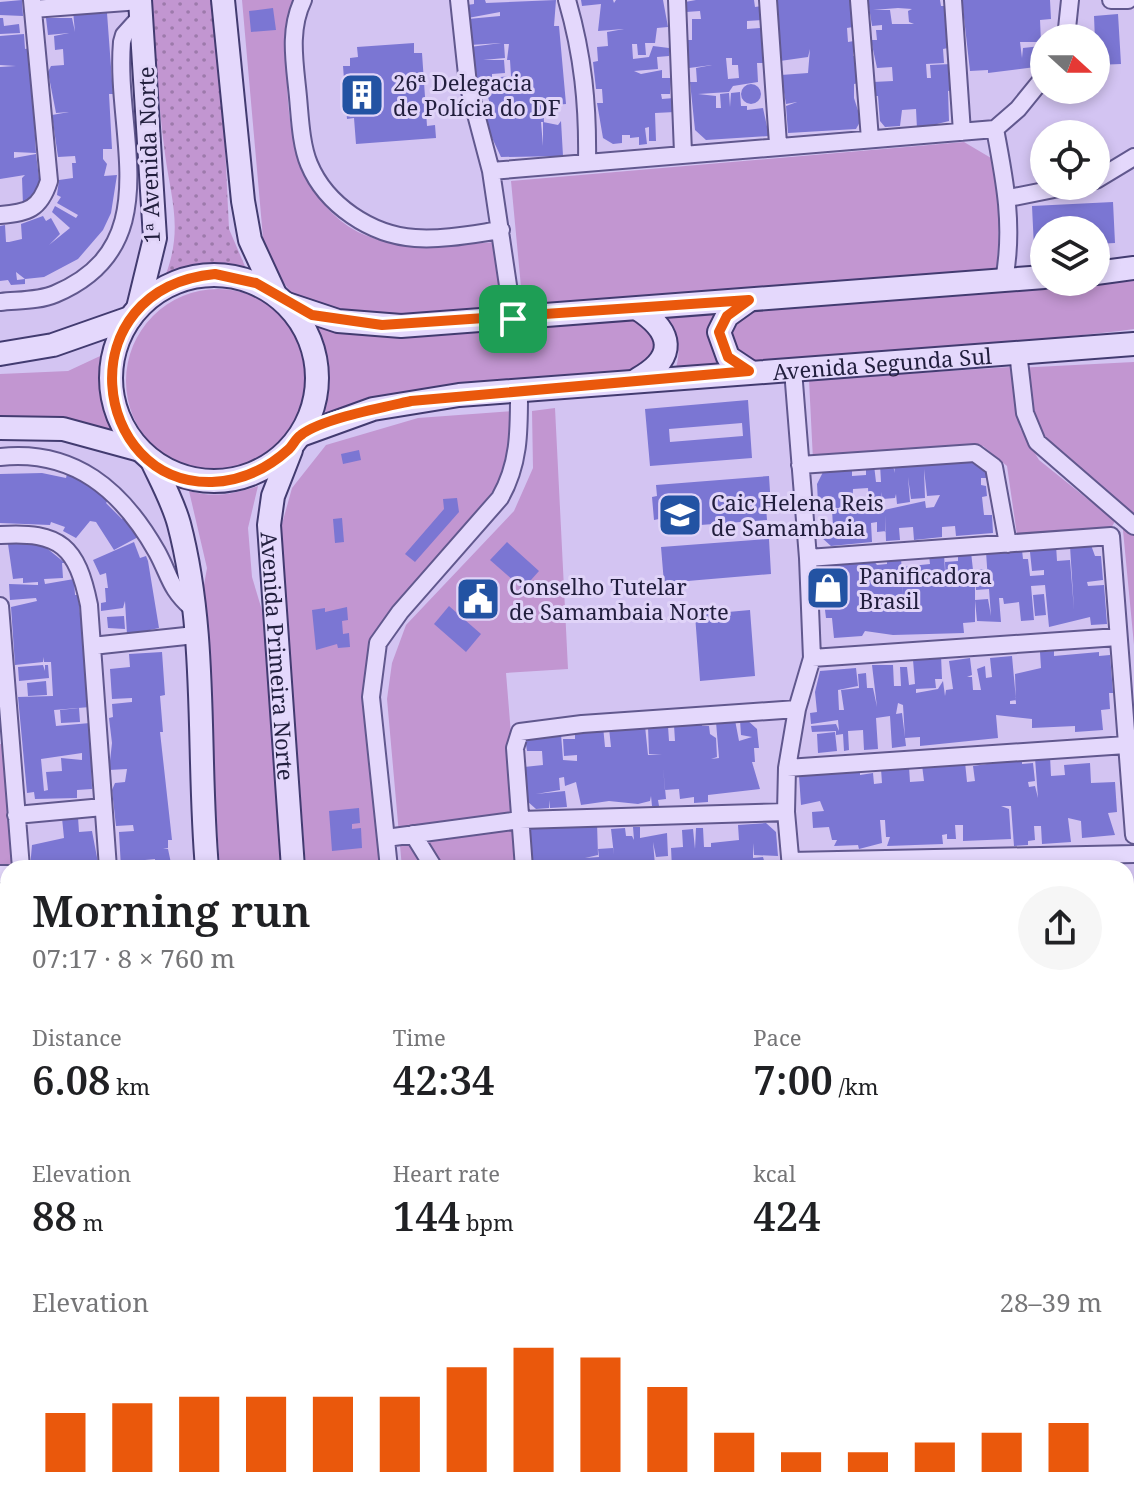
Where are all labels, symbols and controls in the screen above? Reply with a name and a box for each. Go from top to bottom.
north arrow [1030,24,1110,104]
map controls [1030,24,1110,296]
street label: 1ᵃ Avenida Norte [130,66,166,244]
place label: 26ª Delegacia de Polícia do DF [393,67,561,122]
building icon: 26ª Delegacia de Polícia do DF [338,71,386,119]
button: locate [1030,120,1110,200]
button: layers [1030,216,1110,296]
pin [479,285,547,353]
icon: arrive [491,297,535,341]
street label: Avenida Segunda Sul [771,340,993,386]
place label: Caic Helena Reis de Samambaia [711,487,884,542]
school or university icon: Caic Helena Reis de Samambaia [656,491,704,539]
street label: Avenida Primeira Norte [254,531,302,781]
place label: Panificadora Brasil [859,560,992,615]
shop icon: Panificadora Brasil [804,564,852,612]
place label: Conselho Tutelar de Samambaia Norte [509,571,729,626]
public building icon: Conselho Tutelar de Samambaia Norte [454,575,502,623]
text: Morning run [32,880,311,940]
button: share [1018,886,1102,970]
text: 07:17 · 8 × 760 m [32,940,235,976]
text: Distance [32,1022,122,1052]
text: Time [393,1022,446,1052]
text: Pace [753,1022,802,1052]
text: 6.08 [32,1052,111,1107]
text: 42:34 [393,1052,495,1107]
text: 7:00 [753,1052,833,1107]
text: km [111,1071,150,1101]
text: /km [833,1071,879,1101]
text: Elevation [32,1158,131,1188]
text: Heart rate [393,1158,500,1188]
text: kcal [753,1158,796,1188]
text: 88 [32,1188,77,1243]
text: 144 [393,1188,460,1243]
text: 424 [753,1188,821,1243]
text: m [77,1207,104,1237]
text: bpm [460,1207,514,1237]
text: Elevation [32,1284,149,1320]
text: 28–39 m [1000,1284,1102,1320]

